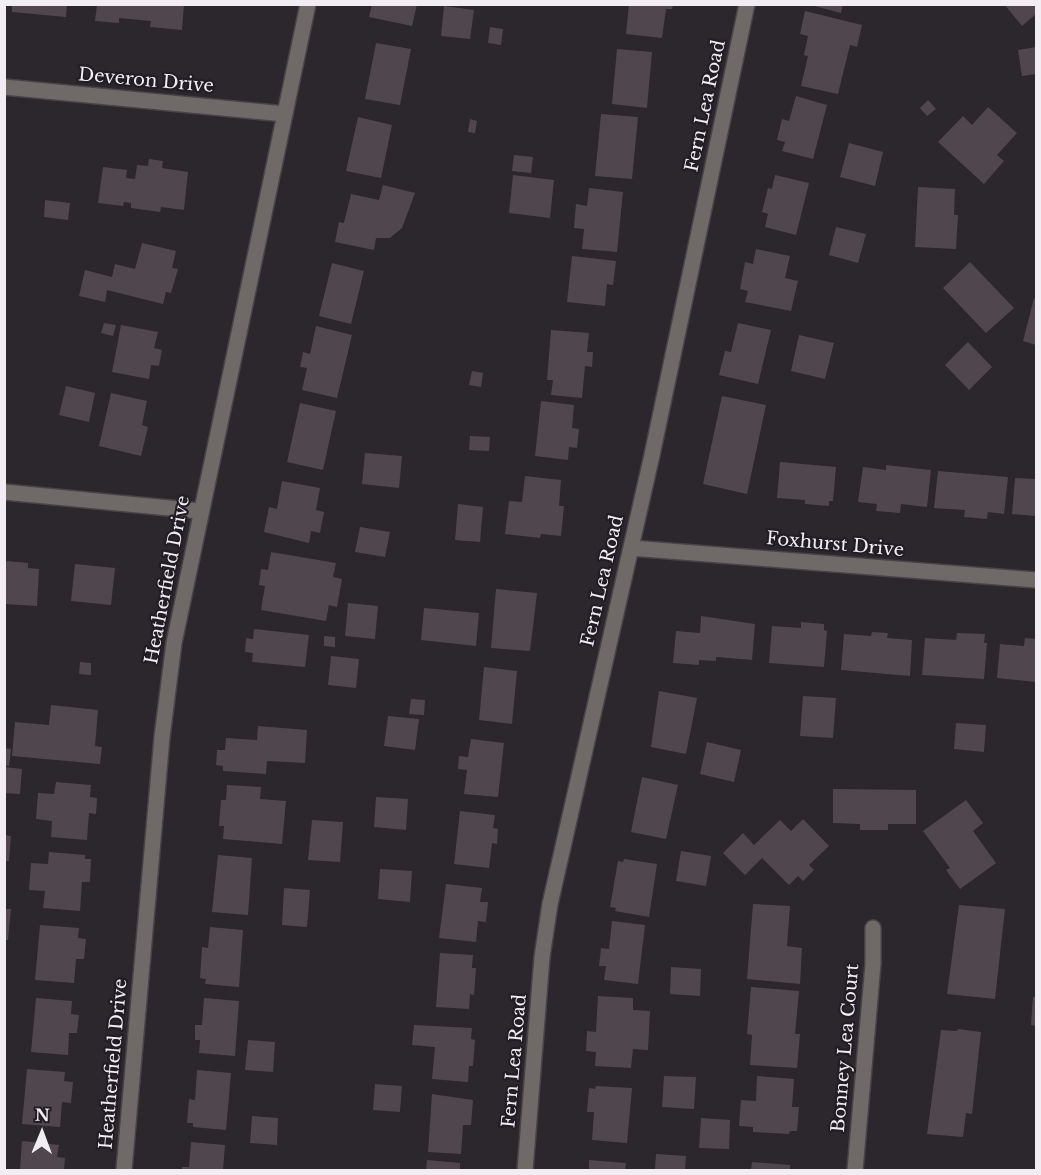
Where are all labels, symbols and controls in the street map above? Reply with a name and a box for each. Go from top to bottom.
street label: Fern Lea Road [681,38,731,174]
street label: Deveron Drive [77,64,215,98]
street label: Heatherfield Drive [141,494,195,666]
street label: Fern Lea Road [577,513,629,649]
street label: Foxhurst Drive [765,528,905,562]
street label: Bonney Lea Court [828,963,864,1133]
street label: Heatherfield Drive [96,978,132,1150]
street label: Fern Lea Road [498,993,532,1129]
north arrow [12,1103,72,1163]
text: N [35,1105,50,1125]

